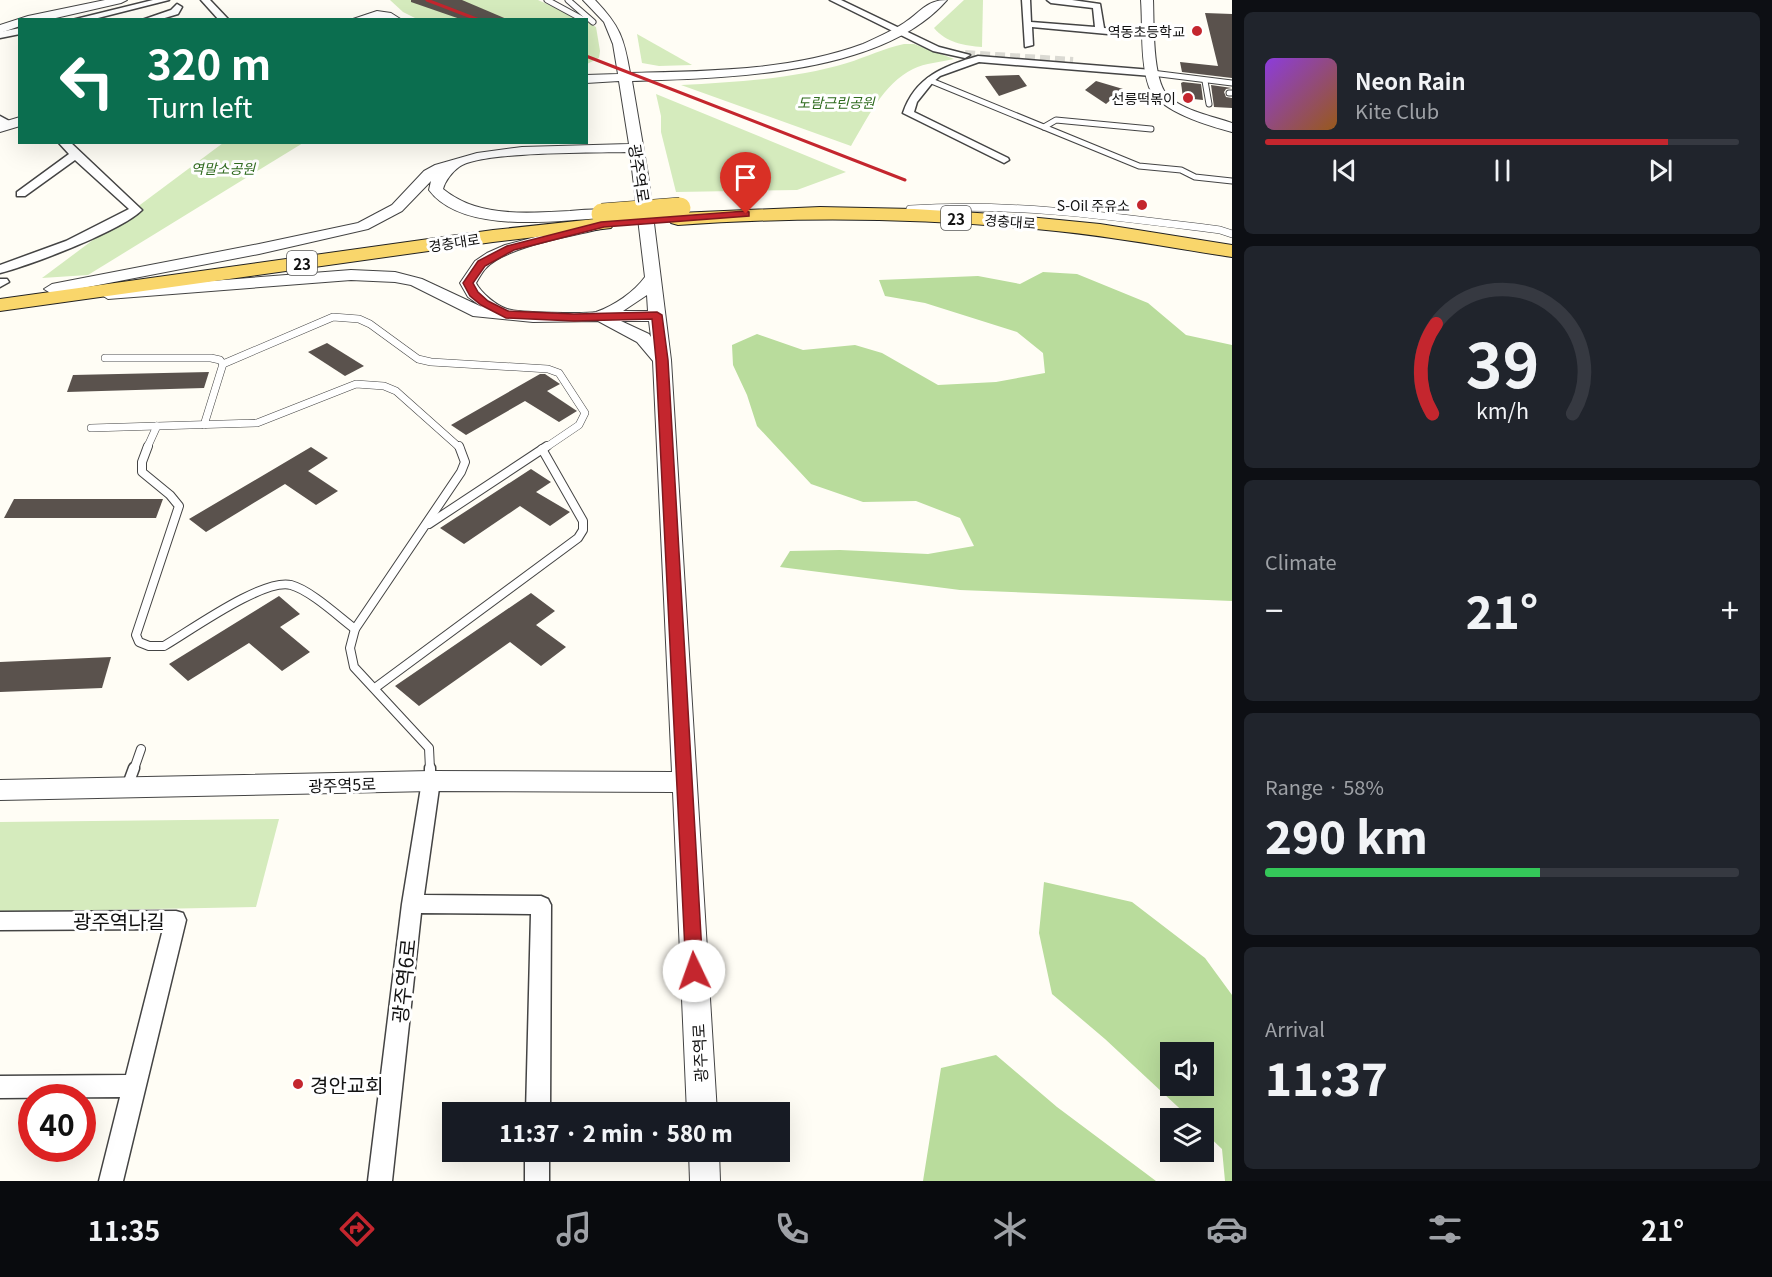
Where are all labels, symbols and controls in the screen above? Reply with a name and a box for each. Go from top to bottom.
place label: 역동초등학교 [1108,21,1185,41]
marker: 역동초등학교 [1190,24,1204,38]
text: 320 m [147,31,271,92]
icon: left [48,42,126,120]
text: Neon Rain [1355,64,1466,96]
text: Turn left [147,87,253,126]
place label: 선릉떡볶이 [1112,88,1176,108]
marker: 선릉떡볶이 [1181,91,1195,105]
park label: 도람근린공원 [797,92,876,112]
text: Kite Club [1355,96,1439,125]
street label: 광주역로 [624,142,657,204]
pin [720,152,771,214]
icon: previous [1328,154,1361,187]
icon: pause [1486,154,1519,187]
icon: next [1644,154,1677,187]
park label: 역말소공원 [191,158,256,178]
icon: arrive [729,161,762,194]
place label: S-Oil 주유소 [1057,195,1130,215]
marker: S-Oil 주유소 [1135,198,1149,212]
road number: 23 [941,206,971,230]
street label: 경충대로 [984,209,1037,233]
street label: 경충대로 [427,228,481,256]
road number: 23 [287,251,317,275]
text: 39 [1465,316,1539,406]
text: km/h [1475,394,1529,425]
text: Climate [1265,547,1337,576]
text: 21° [1466,577,1538,642]
text: − [1265,585,1283,633]
text: + [1721,585,1739,633]
street label: 광주역5로 [308,771,377,797]
text: Range · 58% [1265,772,1384,801]
text: 290 km [1265,802,1428,867]
street label: 광주역나길 [73,906,165,935]
street label: 광주역6로 [384,937,422,1025]
position arrow [662,939,726,1003]
text: Arrival [1265,1014,1325,1043]
street label: 광주역로 [685,1023,713,1083]
map controls [1160,1042,1214,1162]
button: sound [1160,1042,1214,1096]
text: 11:37 [1265,1044,1388,1109]
place label: 경안교회 [310,1070,384,1099]
marker: 경안교회 [291,1077,305,1091]
speed limit sign: 40 [18,1084,96,1162]
button: layers [1160,1108,1214,1162]
text: 11:37 · 2 min · 580 m [499,1116,733,1148]
icon: directions [336,1208,378,1250]
icon: music [553,1208,595,1250]
icon: phone [771,1208,813,1250]
icon: climate [989,1208,1031,1250]
icon: car [1206,1208,1248,1250]
icon: filters [1424,1208,1466,1250]
text: 11:35 [88,1210,160,1249]
text: 21° [1641,1210,1684,1249]

